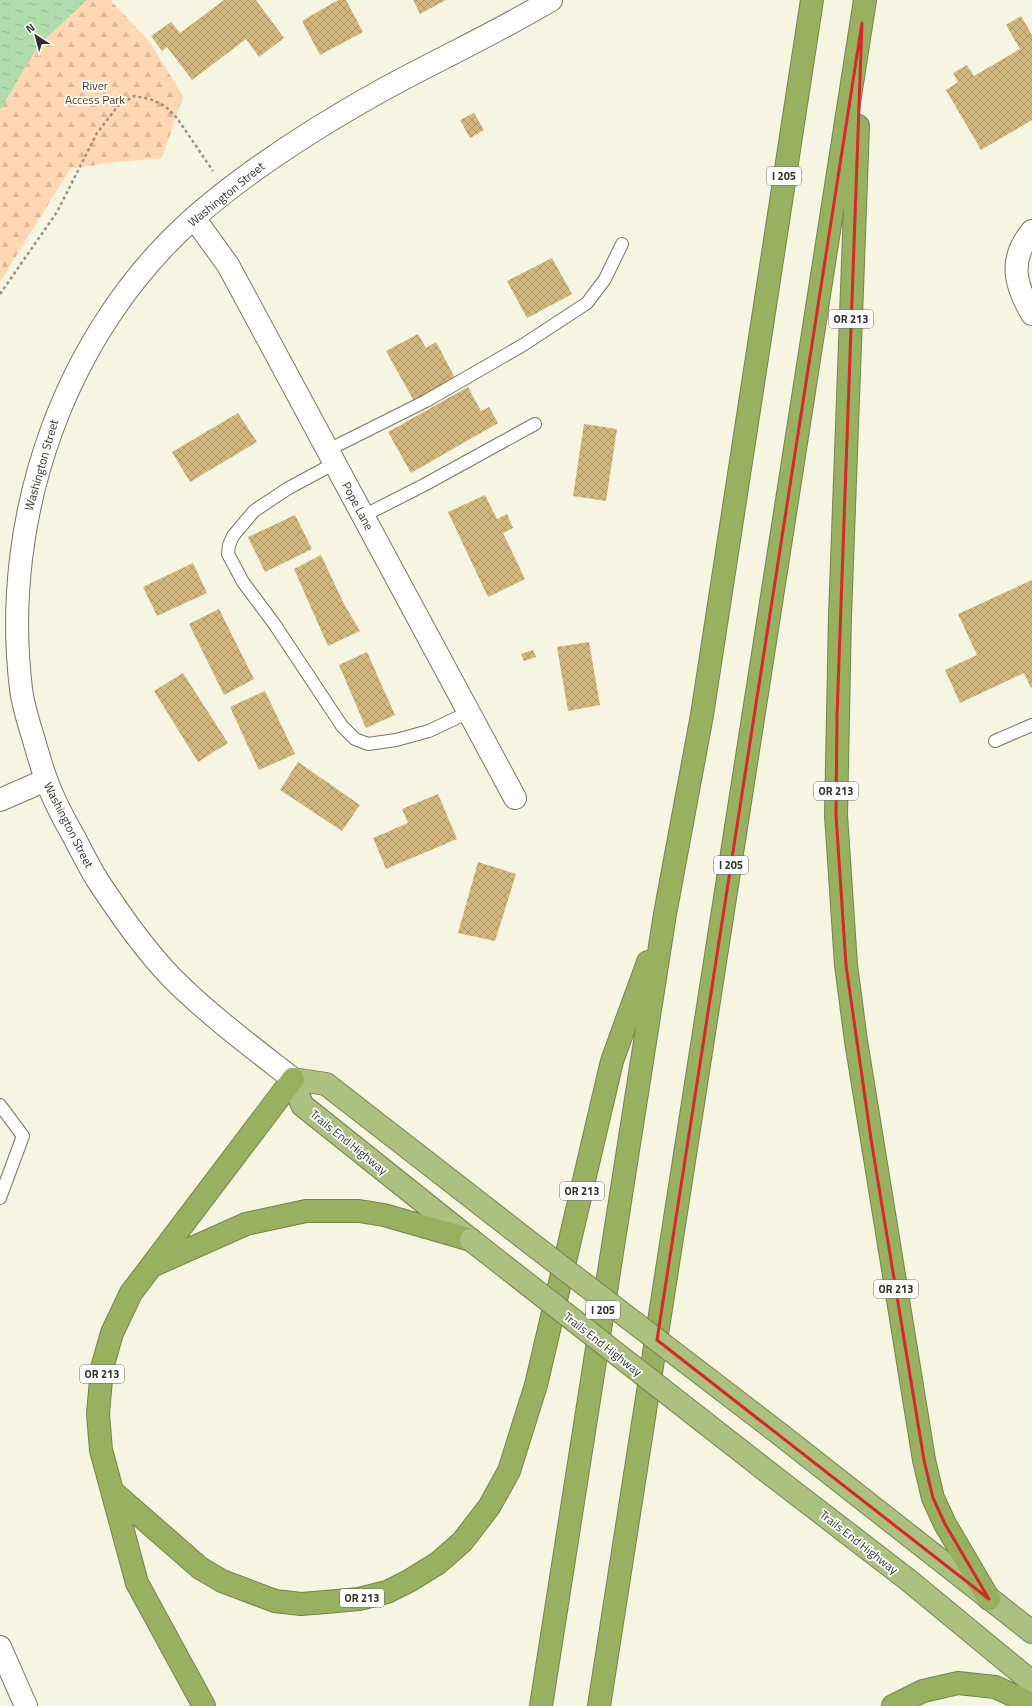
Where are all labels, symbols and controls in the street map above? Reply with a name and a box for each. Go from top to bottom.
north arrow [16,16,56,56]
text: N [22,19,38,37]
park label: River Access Park [65,76,125,109]
street label: Washington Street [183,156,269,231]
road number: I 205 [767,167,801,185]
road number: OR 213 [829,310,873,328]
street label: Washington Street [19,416,63,513]
street label: Pope Lane [337,478,379,534]
street label: Washington Street [39,779,99,872]
road number: OR 213 [814,782,858,800]
road number: I 205 [714,856,748,874]
street label: Trails End Highway [306,1105,392,1179]
road number: OR 213 [560,1182,604,1200]
road number: OR 213 [874,1280,918,1298]
road number: I 205 [586,1301,620,1319]
street label: Trails End Highway [560,1307,647,1381]
road number: OR 213 [80,1365,124,1383]
street label: Trails End Highway [816,1505,903,1579]
road number: OR 213 [340,1589,384,1607]

